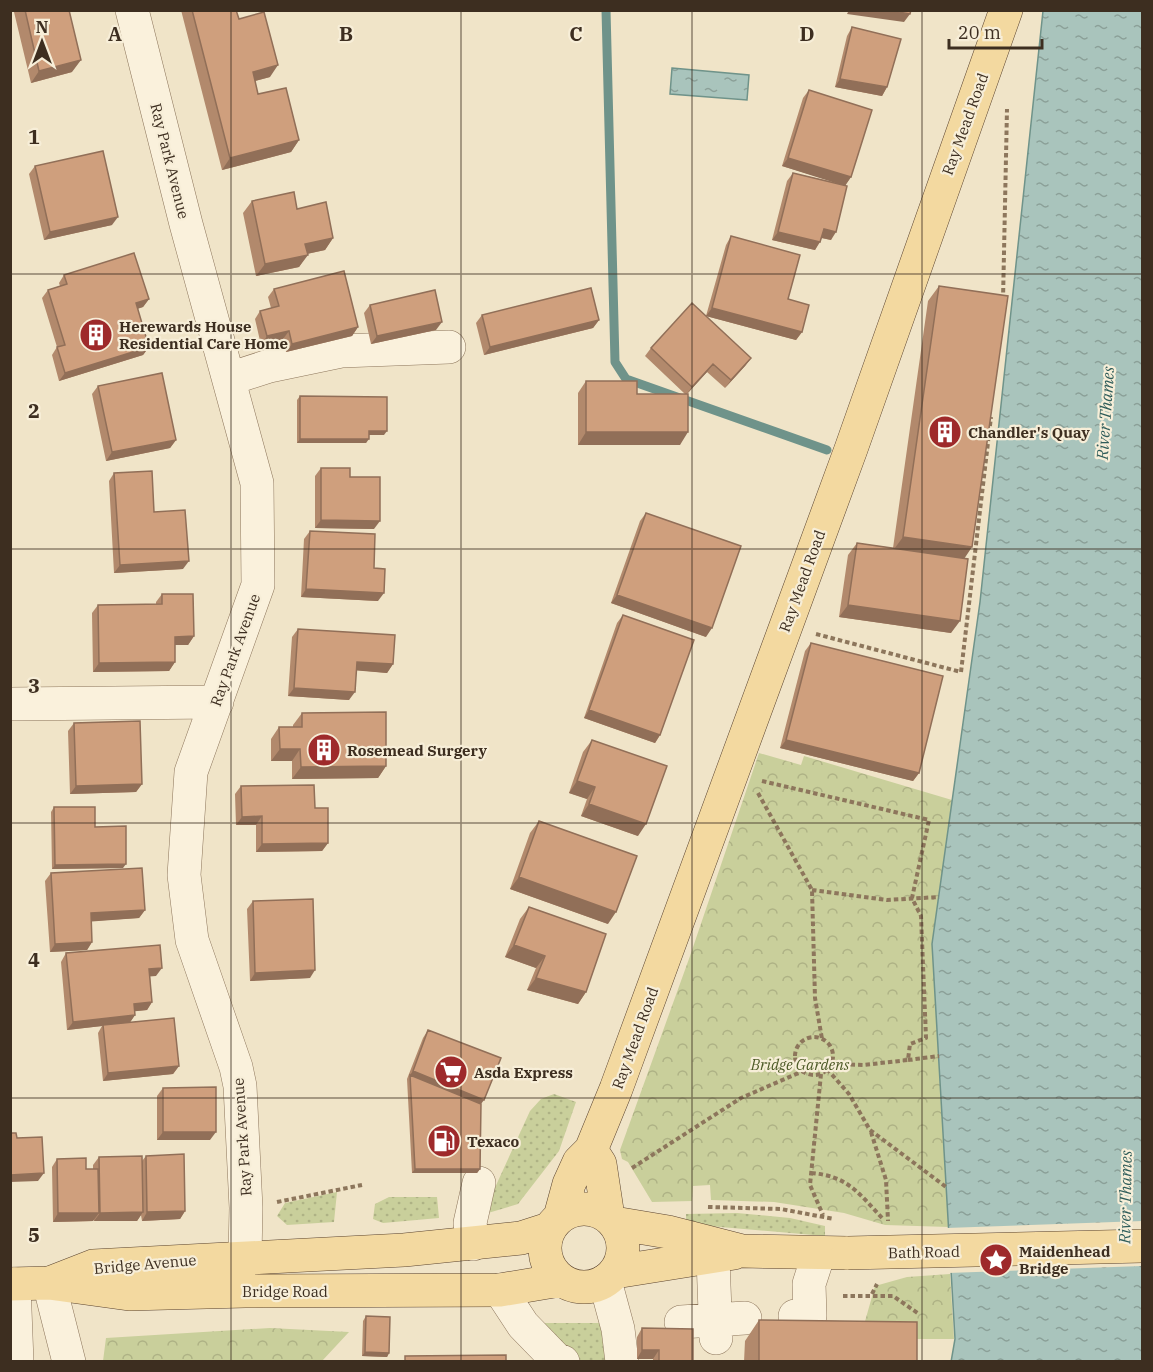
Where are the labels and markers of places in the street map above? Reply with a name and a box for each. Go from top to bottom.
building icon: Herewards House Residential Care Home [78,317,114,353]
place label: Herewards House Residential Care Home [119,317,288,353]
building icon: Chandler's Quay [927,414,963,450]
place label: Chandler's Quay [968,423,1090,442]
building icon: Rosemead Surgery [306,732,342,768]
place label: Rosemead Surgery [347,741,487,760]
supermarket icon: Asda Express [433,1054,469,1090]
place label: Asda Express [474,1063,573,1082]
fuel station icon: Texaco [426,1123,462,1159]
place label: Texaco [467,1132,520,1151]
place icon: Maidenhead Bridge [978,1242,1014,1278]
place label: Maidenhead Bridge [1019,1242,1111,1278]

